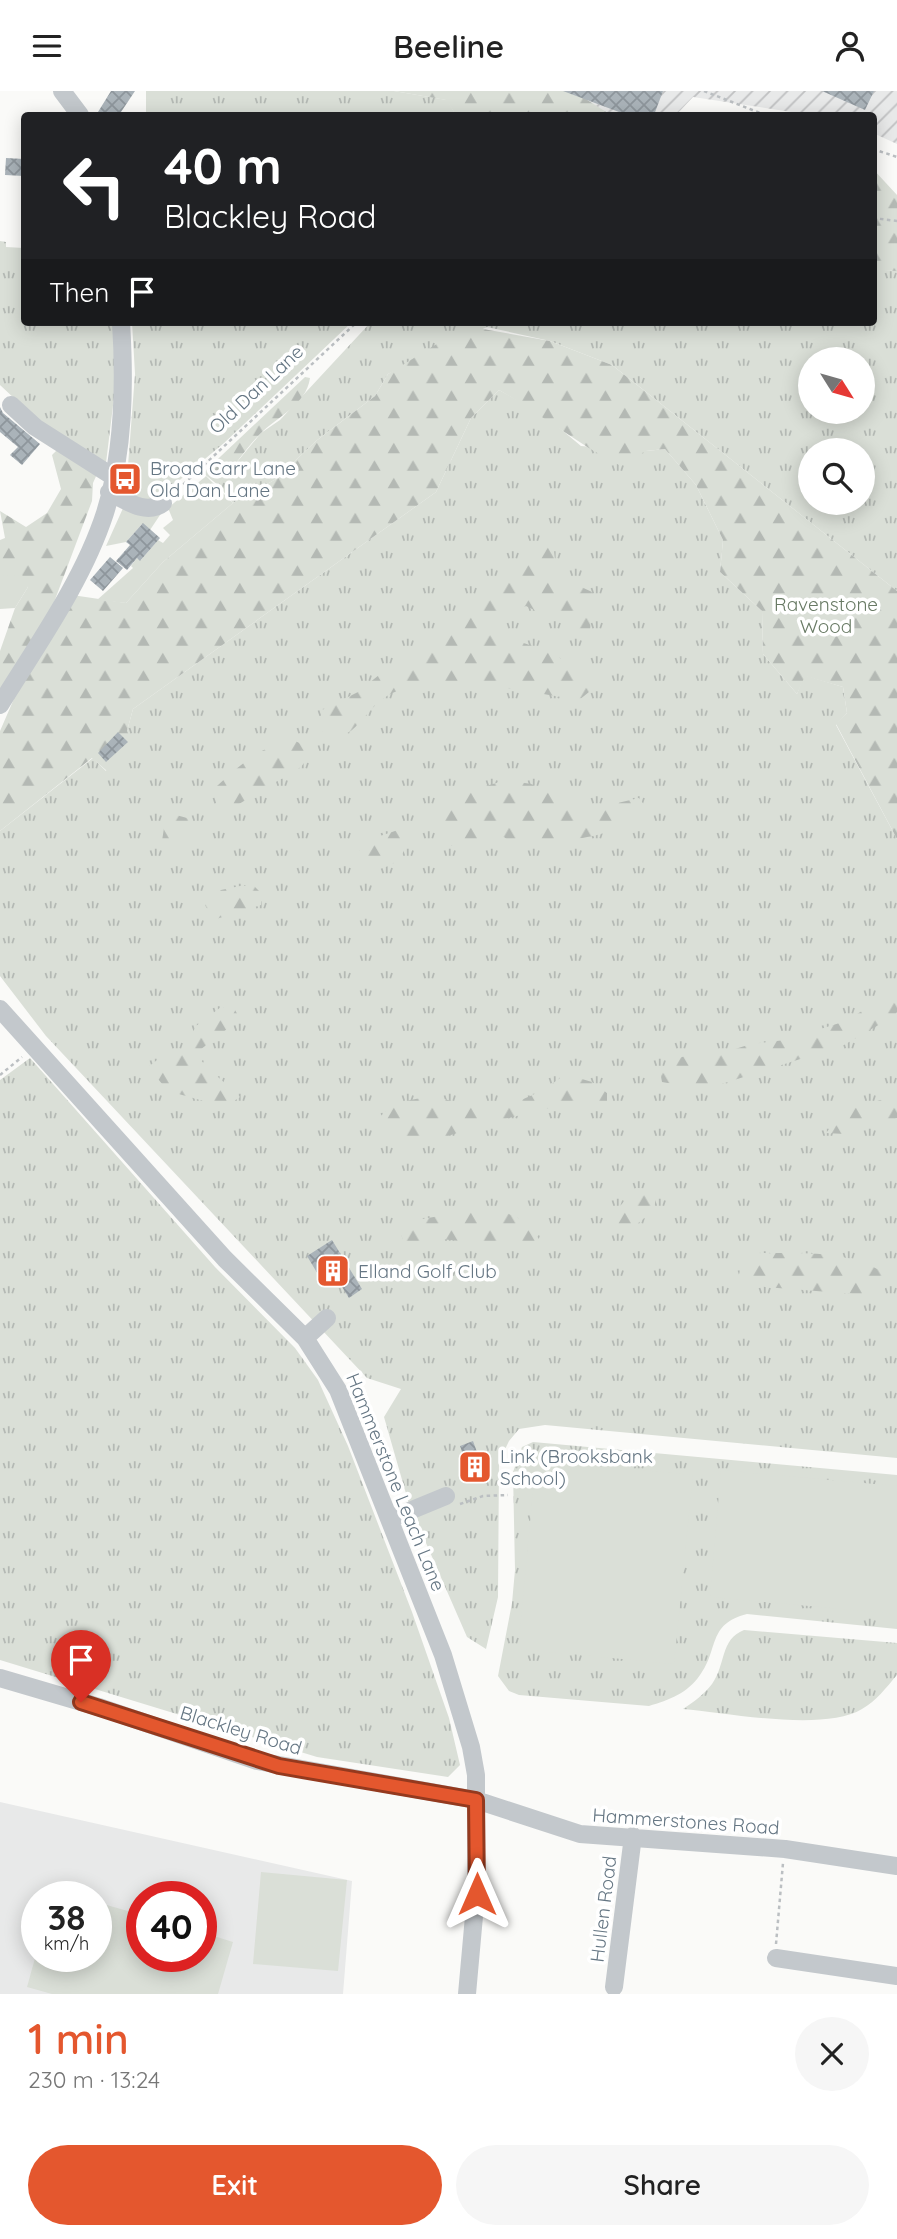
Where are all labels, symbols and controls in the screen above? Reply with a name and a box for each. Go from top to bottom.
text: Beeline [393,26,504,66]
icon: menu [28,27,66,65]
icon: person [831,27,869,65]
text: 40 m [164,135,282,196]
icon: left [49,140,140,231]
text: Blackley Road [164,196,376,236]
icon: arrive [123,273,161,311]
text: Then [49,276,109,309]
street label: Old Dan Lane [204,339,308,439]
north arrow [798,347,875,423]
map controls [798,347,875,515]
button: search [798,438,875,515]
place label: Broad Carr Lane Old Dan Lane [150,456,296,502]
bus stop icon: Broad Carr Lane Old Dan Lane [106,460,144,498]
park label: Ravenstone Wood [774,592,878,638]
building icon: Elland Golf Club [314,1252,352,1290]
place label: Elland Golf Club [358,1259,497,1283]
street label: Hammerstone Leach Lane [341,1369,451,1595]
place label: Link (Brooksbank School) [500,1444,653,1490]
building icon: Link (Brooksbank School) [456,1448,494,1486]
pin [51,1630,111,1702]
icon: arrive [62,1641,100,1679]
street label: Blackley Road [177,1700,305,1760]
street label: Hammerstones Road [592,1802,780,1840]
street label: Hullen Road [585,1854,621,1964]
position arrow [440,1857,514,1931]
speed limit sign: 40 [126,1881,217,1972]
text: 38 [48,1895,85,1939]
text: km/h [44,1932,89,1955]
text: 1 min [28,2012,129,2065]
button: close [795,2017,869,2091]
text: 230 m · 13:24 [28,2065,160,2094]
button: Exit [28,2145,442,2225]
button: Share [456,2145,869,2225]

